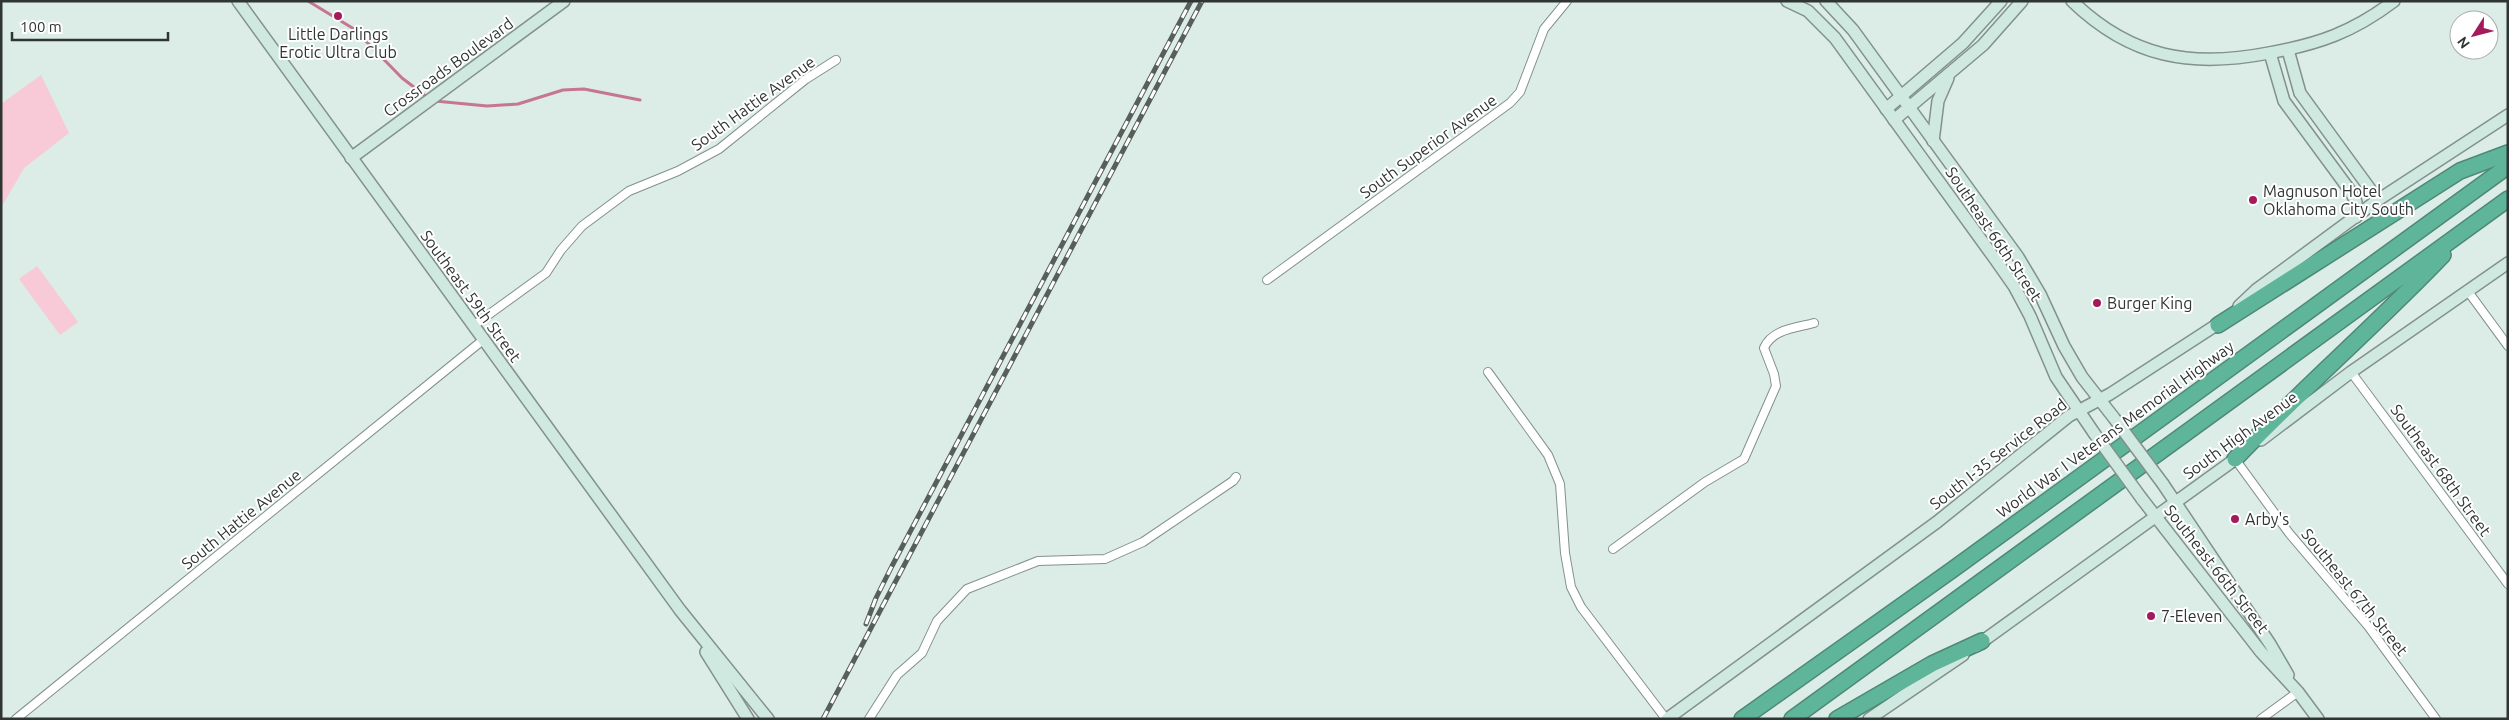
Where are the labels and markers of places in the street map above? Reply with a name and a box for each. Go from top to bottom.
marker: Little Darlings Erotic Ultra Club [332,10,344,22]
place label: Little Darlings Erotic Ultra Club [279,25,397,61]
place label: Magnuson Hotel Oklahoma City South [2263,182,2414,218]
marker: Magnuson Hotel Oklahoma City South [2247,194,2259,206]
place label: Burger King [2107,294,2192,312]
marker: Burger King [2091,297,2103,309]
place label: Arby's [2245,510,2289,528]
marker: Arby's [2229,513,2241,525]
place label: 7-Eleven [2161,607,2222,625]
marker: 7-Eleven [2145,610,2157,622]

